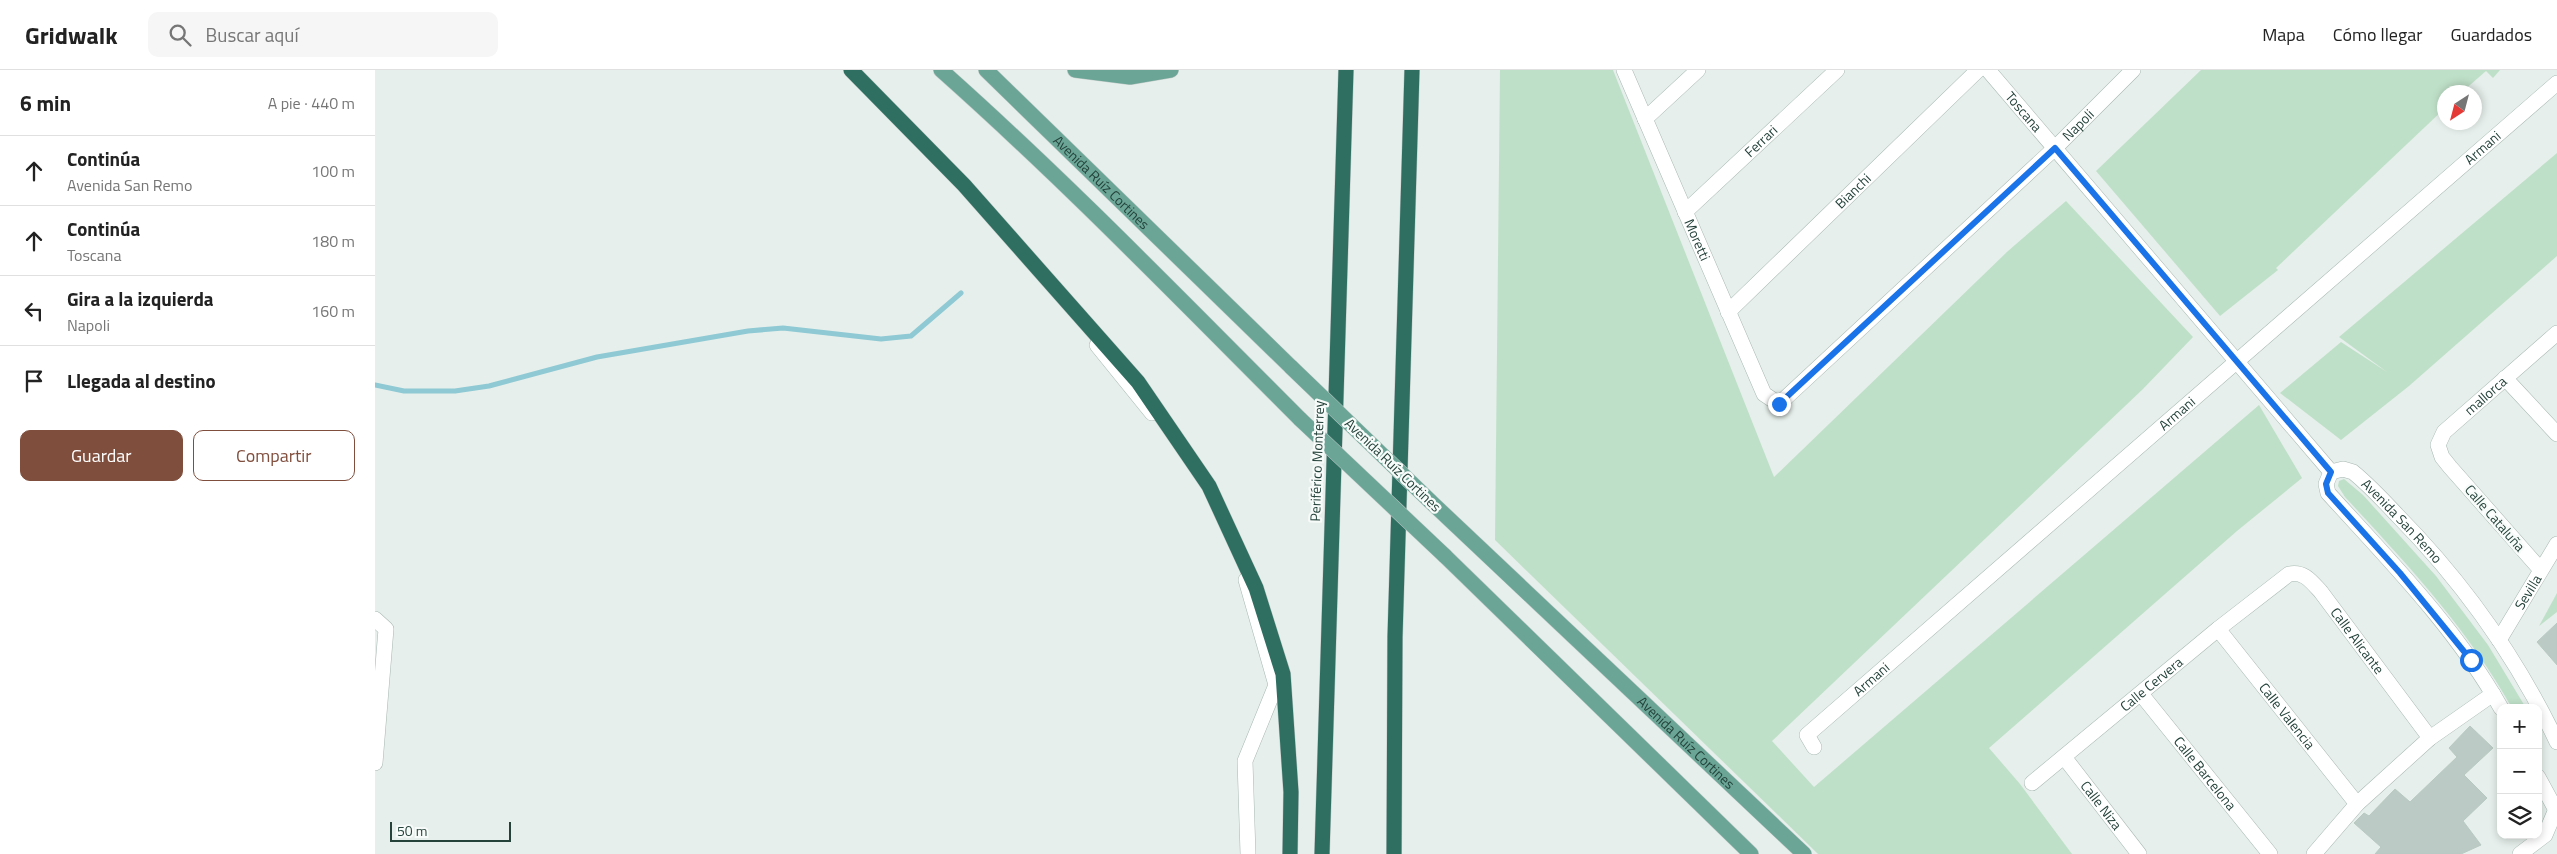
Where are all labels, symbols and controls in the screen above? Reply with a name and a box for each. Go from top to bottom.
search box [148,12,498,57]
text: Gridwalk [25,17,118,53]
text: Buscar aquí [206,20,299,49]
icon: search [166,21,194,49]
text: Mapa [2262,21,2305,48]
text: Cómo llegar [2333,21,2422,48]
text: Guardados [2450,21,2532,48]
north arrow [2437,85,2482,130]
text: 6 min [20,87,71,119]
street label: Toscana [2001,87,2048,136]
text: A pie · 440 m [268,91,355,115]
street label: Napoli [2057,104,2098,145]
street label: Ferrari [1739,120,1782,162]
street label: Armani [2459,125,2505,169]
street label: Avenida Ruíz Cortines [1049,130,1155,234]
text: Continúa [67,144,140,173]
icon: ahead [20,157,48,185]
text: 100 m [311,159,355,183]
street label: Bianchi [1830,168,1875,213]
text: Avenida San Remo [67,173,192,197]
text: Continúa [67,214,140,243]
street label: Moretti [1680,215,1716,264]
icon: ahead [20,227,48,255]
text: 180 m [311,229,355,253]
text: Toscana [67,243,121,267]
text: Gira a la izquierda [67,284,214,313]
icon: left [20,297,48,325]
text: 160 m [311,299,355,323]
text: Napoli [67,313,110,337]
text: Llegada al destino [67,366,216,395]
icon: arrive [20,367,48,395]
street label: mallorca [2459,371,2511,420]
street label: Armani [2154,391,2200,435]
route end [1768,393,1791,416]
street label: Periférico Monterrey [1304,400,1329,522]
street label: Avenida Ruíz Cortines [1340,413,1446,516]
button: Guardar [20,430,183,481]
button: Compartir [193,430,355,481]
street label: Avenida San Remo [2357,473,2448,568]
street label: Calle Cataluña [2460,479,2531,556]
street label: Sevilla [2509,570,2546,613]
street label: Calle Alicante [2326,603,2390,678]
route start [2460,649,2483,672]
street label: Calle Cervera [2115,651,2187,716]
street label: Armani [1848,657,1894,701]
street label: Calle Valencia [2254,678,2321,754]
street label: Avenida Ruíz Cortines [1633,691,1740,794]
map controls [2497,704,2542,839]
button: + [2497,704,2542,749]
street label: Calle Barcelona [2169,731,2242,815]
button: − [2497,749,2542,794]
street label: Calle Niza [2076,776,2128,834]
button: layers [2497,794,2542,839]
scale bar [390,819,511,842]
text: 50 m [397,820,427,841]

